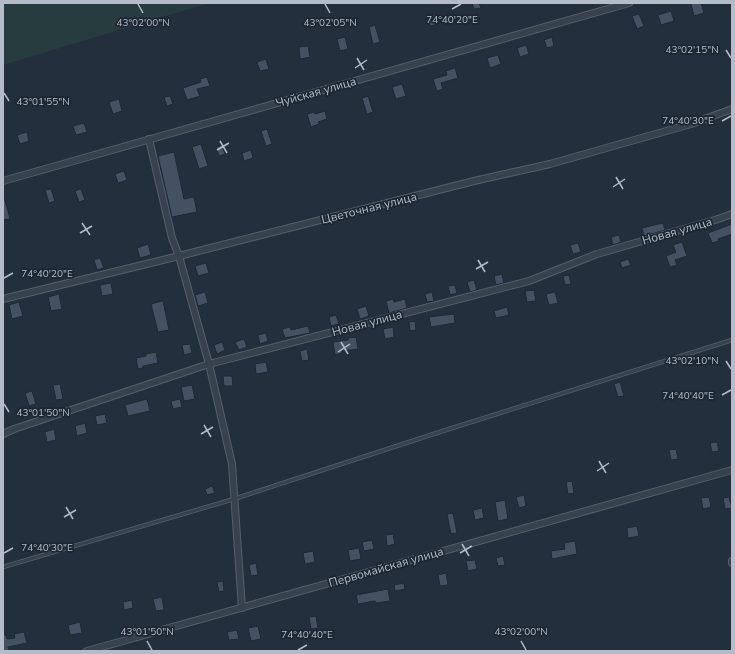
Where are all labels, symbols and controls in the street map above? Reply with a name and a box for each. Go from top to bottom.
text: 74°40'20"E [426,13,478,27]
text: 43°02'00"N [116,16,170,30]
text: 43°02'05"N [303,16,357,30]
text: 43°02'15"N [665,43,719,57]
street label: Чуйская улица [274,73,358,111]
text: 43°01'55"N [16,95,70,109]
text: 74°40'30"E [662,114,714,128]
street label: Цветочная улица [320,188,418,228]
street label: Новая улица [640,213,714,249]
text: 74°40'20"E [21,267,73,281]
street label: Новая улица [330,306,404,340]
text: 43°02'10"N [665,354,719,368]
text: 74°40'40"E [662,389,714,403]
text: 43°01'50"N [16,406,70,420]
text: 74°40'30"E [21,541,73,555]
street label: Первомайская улица [327,543,445,591]
text: 43°01'50"N [120,625,174,639]
text: 43°02'00"N [494,625,548,639]
text: 74°40'40"E [281,628,333,642]

